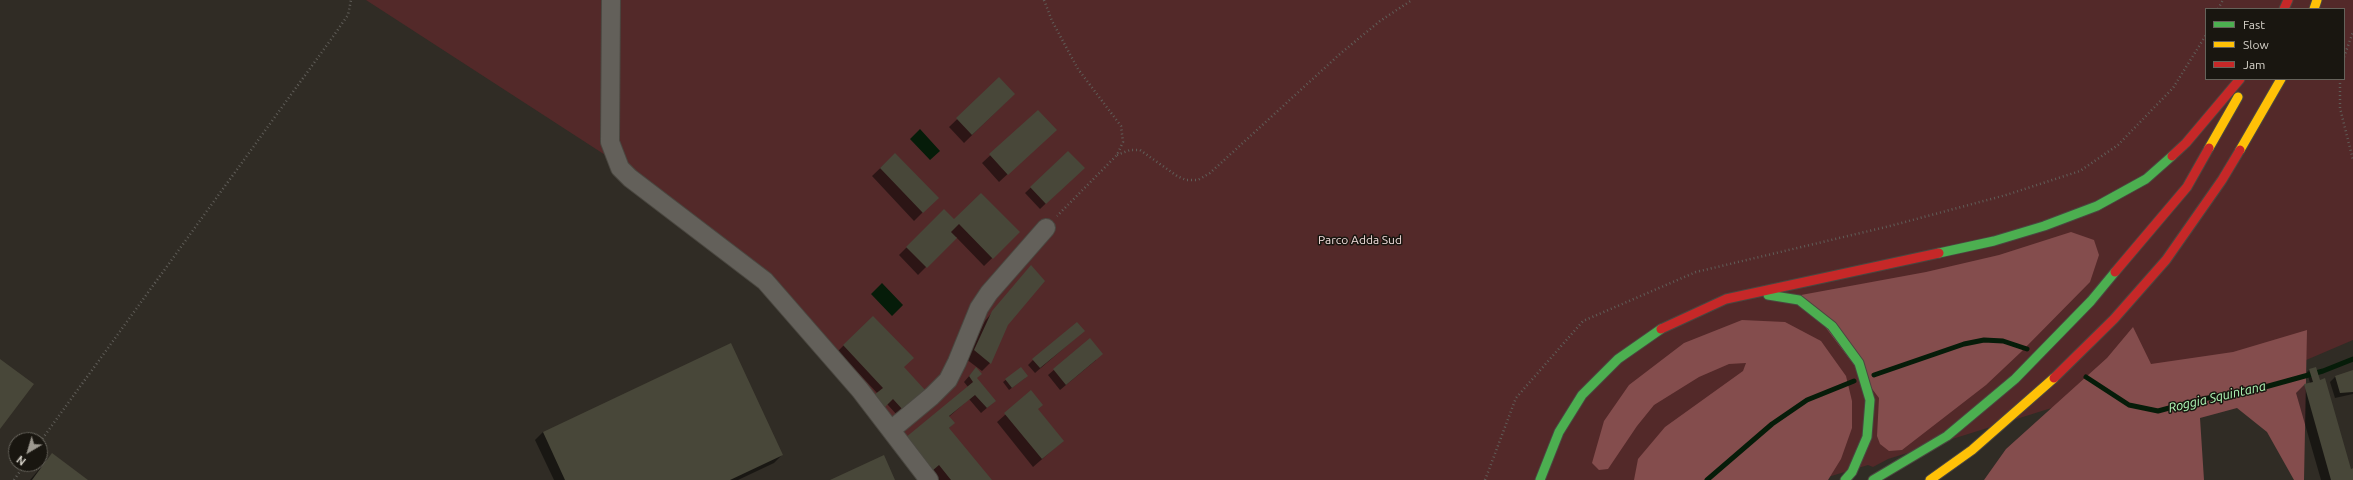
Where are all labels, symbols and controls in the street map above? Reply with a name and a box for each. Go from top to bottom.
legend [2205,8,2345,80]
text: Fast [2243,18,2265,31]
text: Slow [2243,38,2269,51]
text: Jam [2243,58,2265,71]
park label: Parco Adda Sud [1318,233,1402,247]
water label: Roggia Squintana [2167,378,2267,416]
north arrow [8,432,48,472]
text: N [14,453,28,468]

